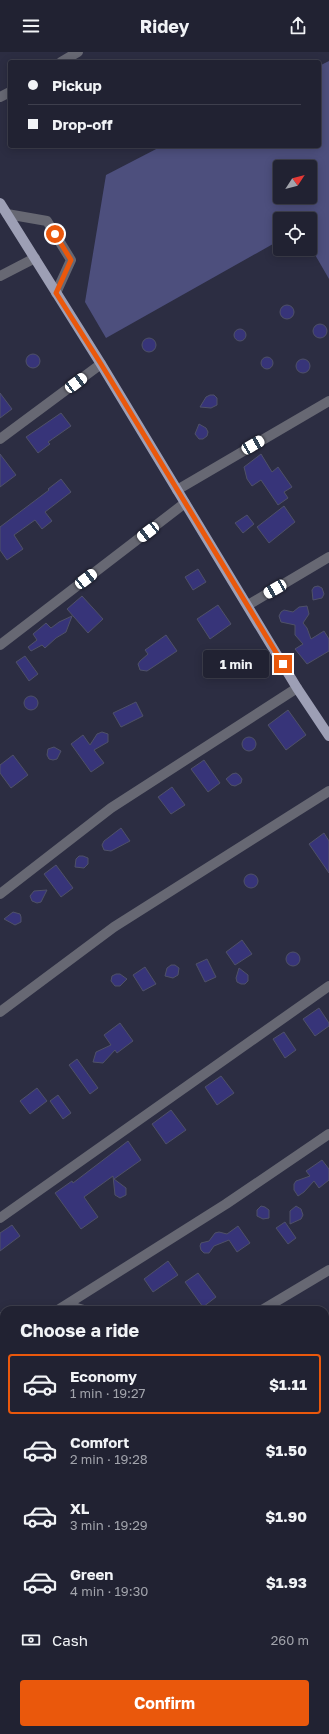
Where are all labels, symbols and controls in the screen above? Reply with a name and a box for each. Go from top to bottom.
icon: menu [20,15,42,37]
text: Ridey [140,15,189,37]
icon: share [287,15,309,37]
text: Pickup [52,76,102,94]
text: Drop-off [52,115,112,133]
north arrow [273,160,317,204]
map controls [273,160,317,256]
button: locate [273,212,317,256]
route start [46,225,64,243]
car [63,371,89,395]
car [240,434,266,456]
car [135,520,161,544]
car [73,567,99,591]
car [262,578,288,600]
callout: 1 min [203,650,269,678]
route end [274,655,292,673]
text: 1 min [220,656,252,672]
text: Choose a ride [20,1319,139,1341]
icon: car [22,1366,58,1402]
text: Economy [70,1367,137,1385]
text: $1.11 [269,1375,307,1393]
text: 1 min · 19:27 [70,1385,145,1401]
icon: car [22,1432,58,1468]
text: Comfort [70,1433,129,1451]
text: $1.50 [266,1441,307,1459]
text: 2 min · 19:28 [70,1451,148,1467]
icon: car [22,1498,58,1534]
text: XL [70,1499,89,1517]
text: $1.90 [265,1507,307,1525]
text: 3 min · 19:29 [70,1517,148,1533]
icon: car [22,1564,58,1600]
text: Green [70,1565,113,1583]
text: $1.93 [266,1573,307,1591]
text: 4 min · 19:30 [70,1583,148,1599]
icon: cash [20,1629,42,1651]
text: Cash [52,1631,88,1649]
text: 260 m [271,1632,309,1648]
button: Confirm [20,1680,309,1726]

